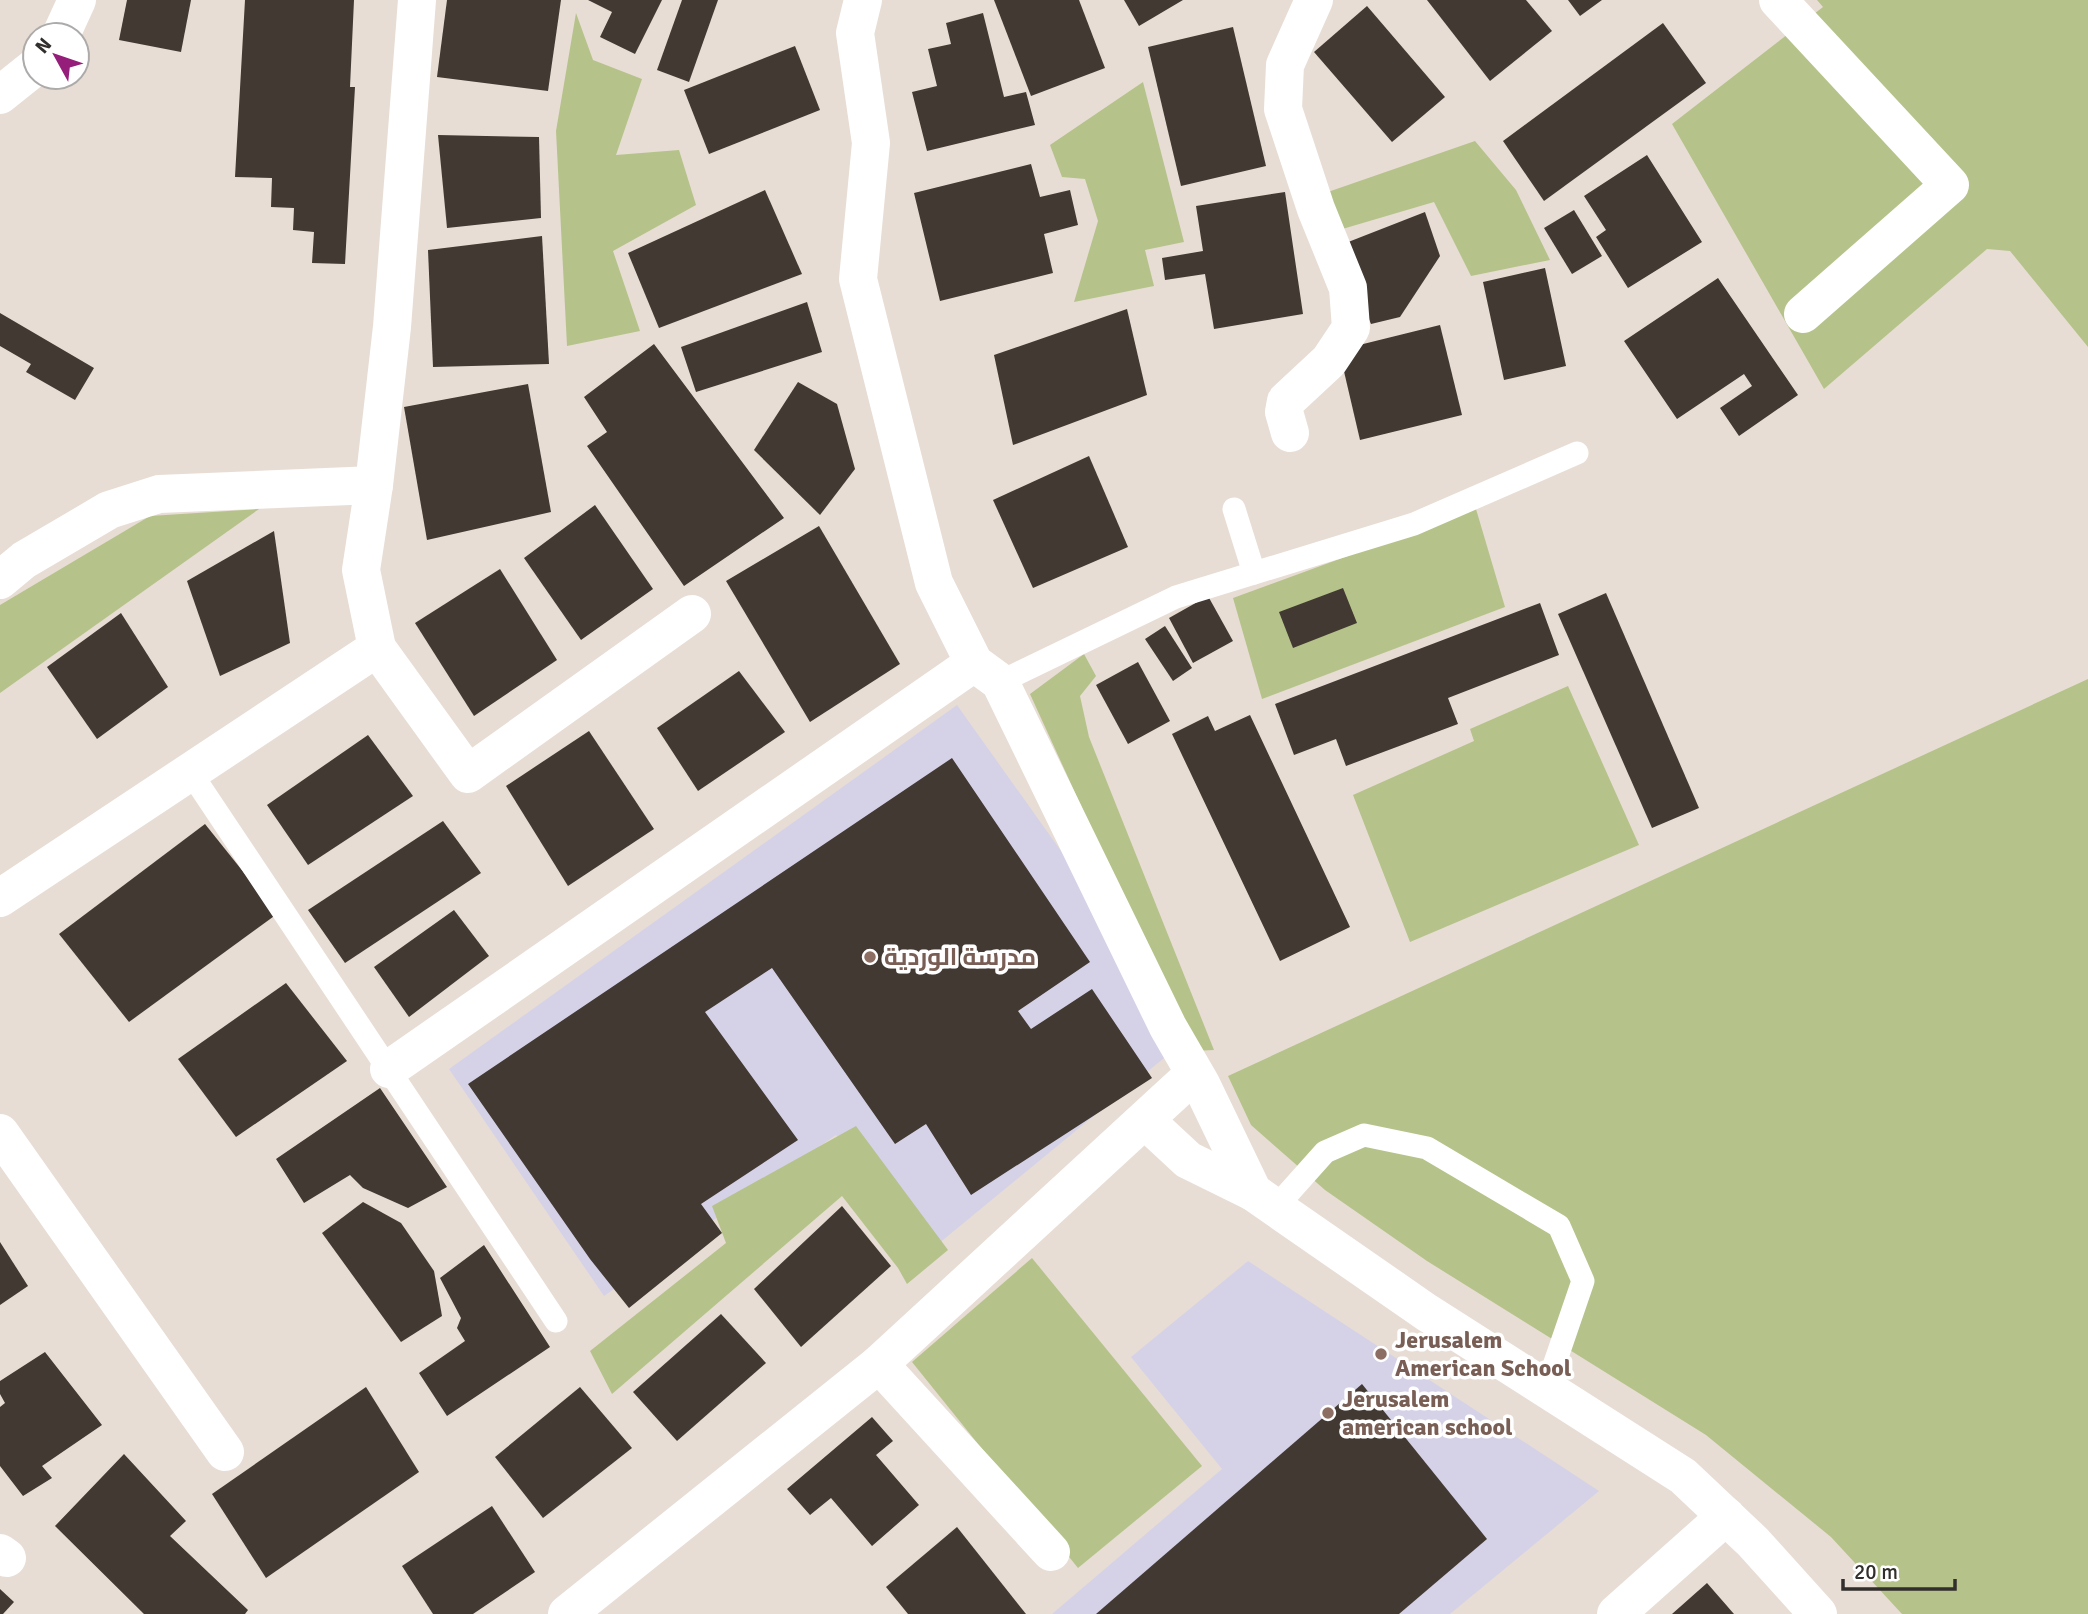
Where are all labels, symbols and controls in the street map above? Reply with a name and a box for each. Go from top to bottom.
north arrow [21,21,91,91]
text: N [30,33,57,58]
place label: مدرسة الوردية [884,942,1036,972]
marker: مدرسة الوردية [862,949,878,965]
place label: Jerusalem American School [1395,1325,1572,1383]
marker: Jerusalem American School [1373,1346,1389,1362]
place label: Jerusalem american school [1342,1384,1513,1442]
marker: Jerusalem american school [1320,1405,1336,1421]
scale bar [1843,1548,1955,1592]
text: 20 m [1854,1559,1898,1585]

